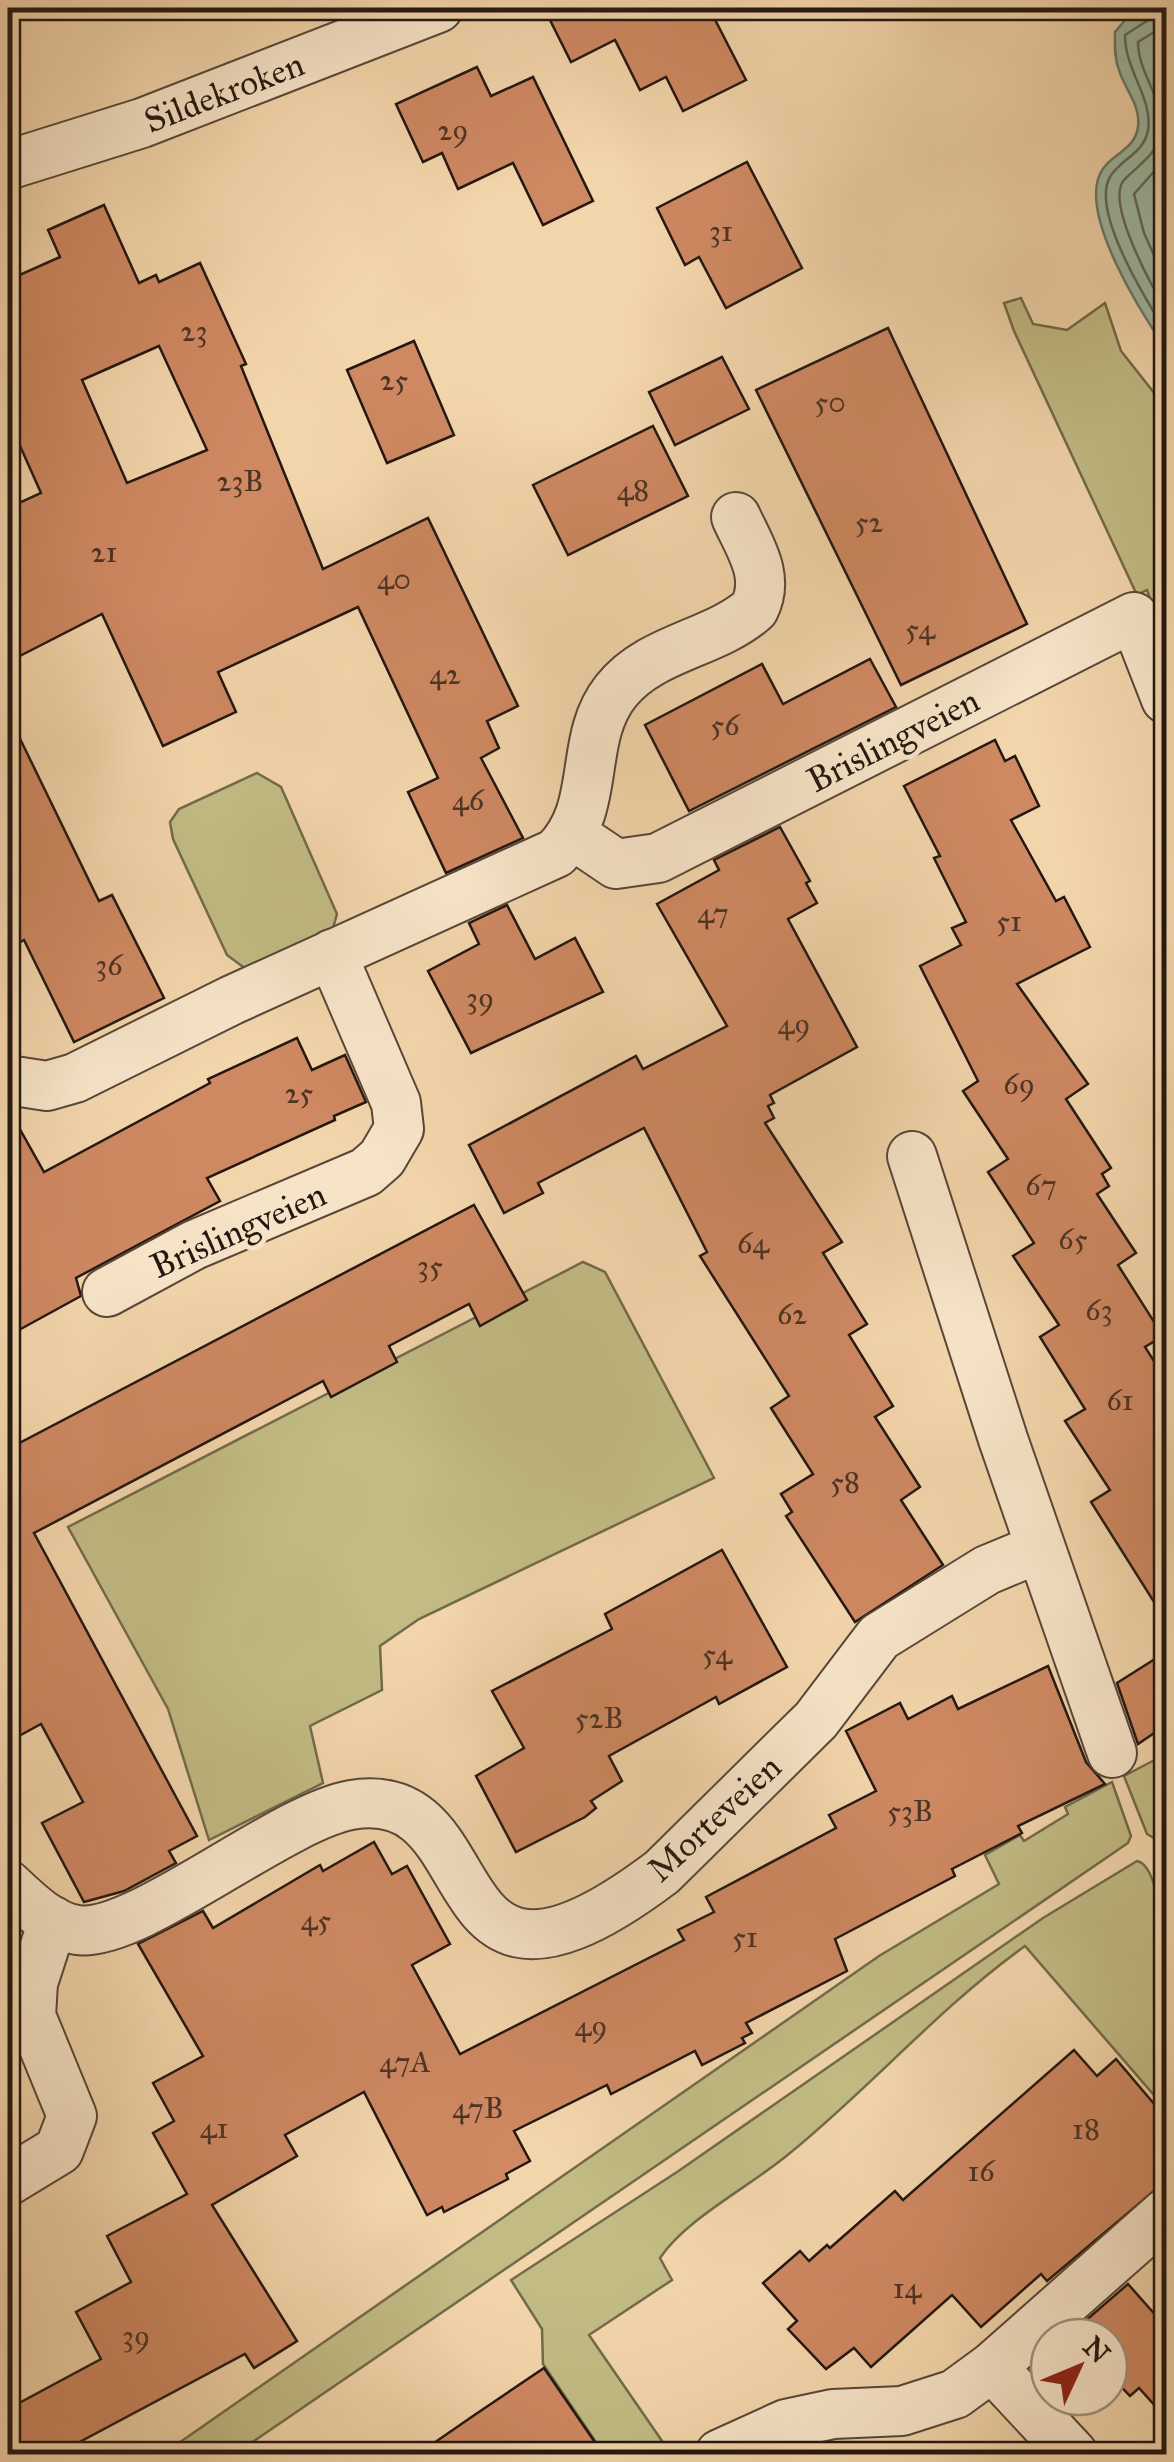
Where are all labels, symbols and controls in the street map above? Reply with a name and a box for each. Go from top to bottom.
street label: Sildekroken [138,42,310,143]
house number: 29 [438,112,468,149]
house number: 31 [709,213,733,249]
house number: 23 [181,313,207,349]
house number: 25 [380,362,408,398]
house number: 50 [814,384,846,420]
house number: 23B [217,463,263,499]
house number: 48 [617,472,649,508]
house number: 52 [855,504,884,540]
house number: 21 [91,534,117,570]
house number: 40 [377,561,411,597]
house number: 54 [905,611,936,647]
house number: 42 [429,656,461,692]
street label: Brislingveien [800,679,987,802]
house number: 56 [710,707,741,743]
house number: 46 [452,782,486,818]
house number: 47 [697,895,729,931]
house number: 51 [996,903,1022,939]
house number: 36 [95,947,124,983]
house number: 39 [466,980,494,1017]
house number: 49 [778,1006,810,1043]
house number: 69 [1003,1066,1035,1103]
house number: 25 [285,1075,313,1111]
house number: 67 [1025,1167,1057,1203]
street label: Brislingveien [144,1173,333,1288]
house number: 65 [1058,1221,1088,1257]
house number: 64 [737,1225,770,1261]
house number: 35 [417,1248,443,1284]
house number: 63 [1085,1292,1113,1328]
house number: 62 [777,1296,807,1332]
house number: 61 [1106,1382,1134,1418]
house number: 58 [830,1464,860,1500]
house number: 54 [702,1636,733,1672]
house number: 52B [575,1700,623,1736]
street label: Morteveien [638,1746,790,1891]
house number: 53B [887,1793,933,1829]
house number: 45 [301,1902,331,1938]
house number: 51 [732,1919,758,1955]
house number: 49 [575,2008,607,2045]
house number: 47A [379,2044,431,2080]
house number: 47B [452,2090,504,2126]
house number: 41 [200,2110,228,2146]
house number: 18 [1072,2111,1100,2147]
house number: 16 [967,2153,996,2189]
house number: 14 [893,2270,923,2306]
north arrow [1029,2317,1129,2417]
house number: 39 [122,2318,150,2355]
text: N [1076,2329,1118,2371]

